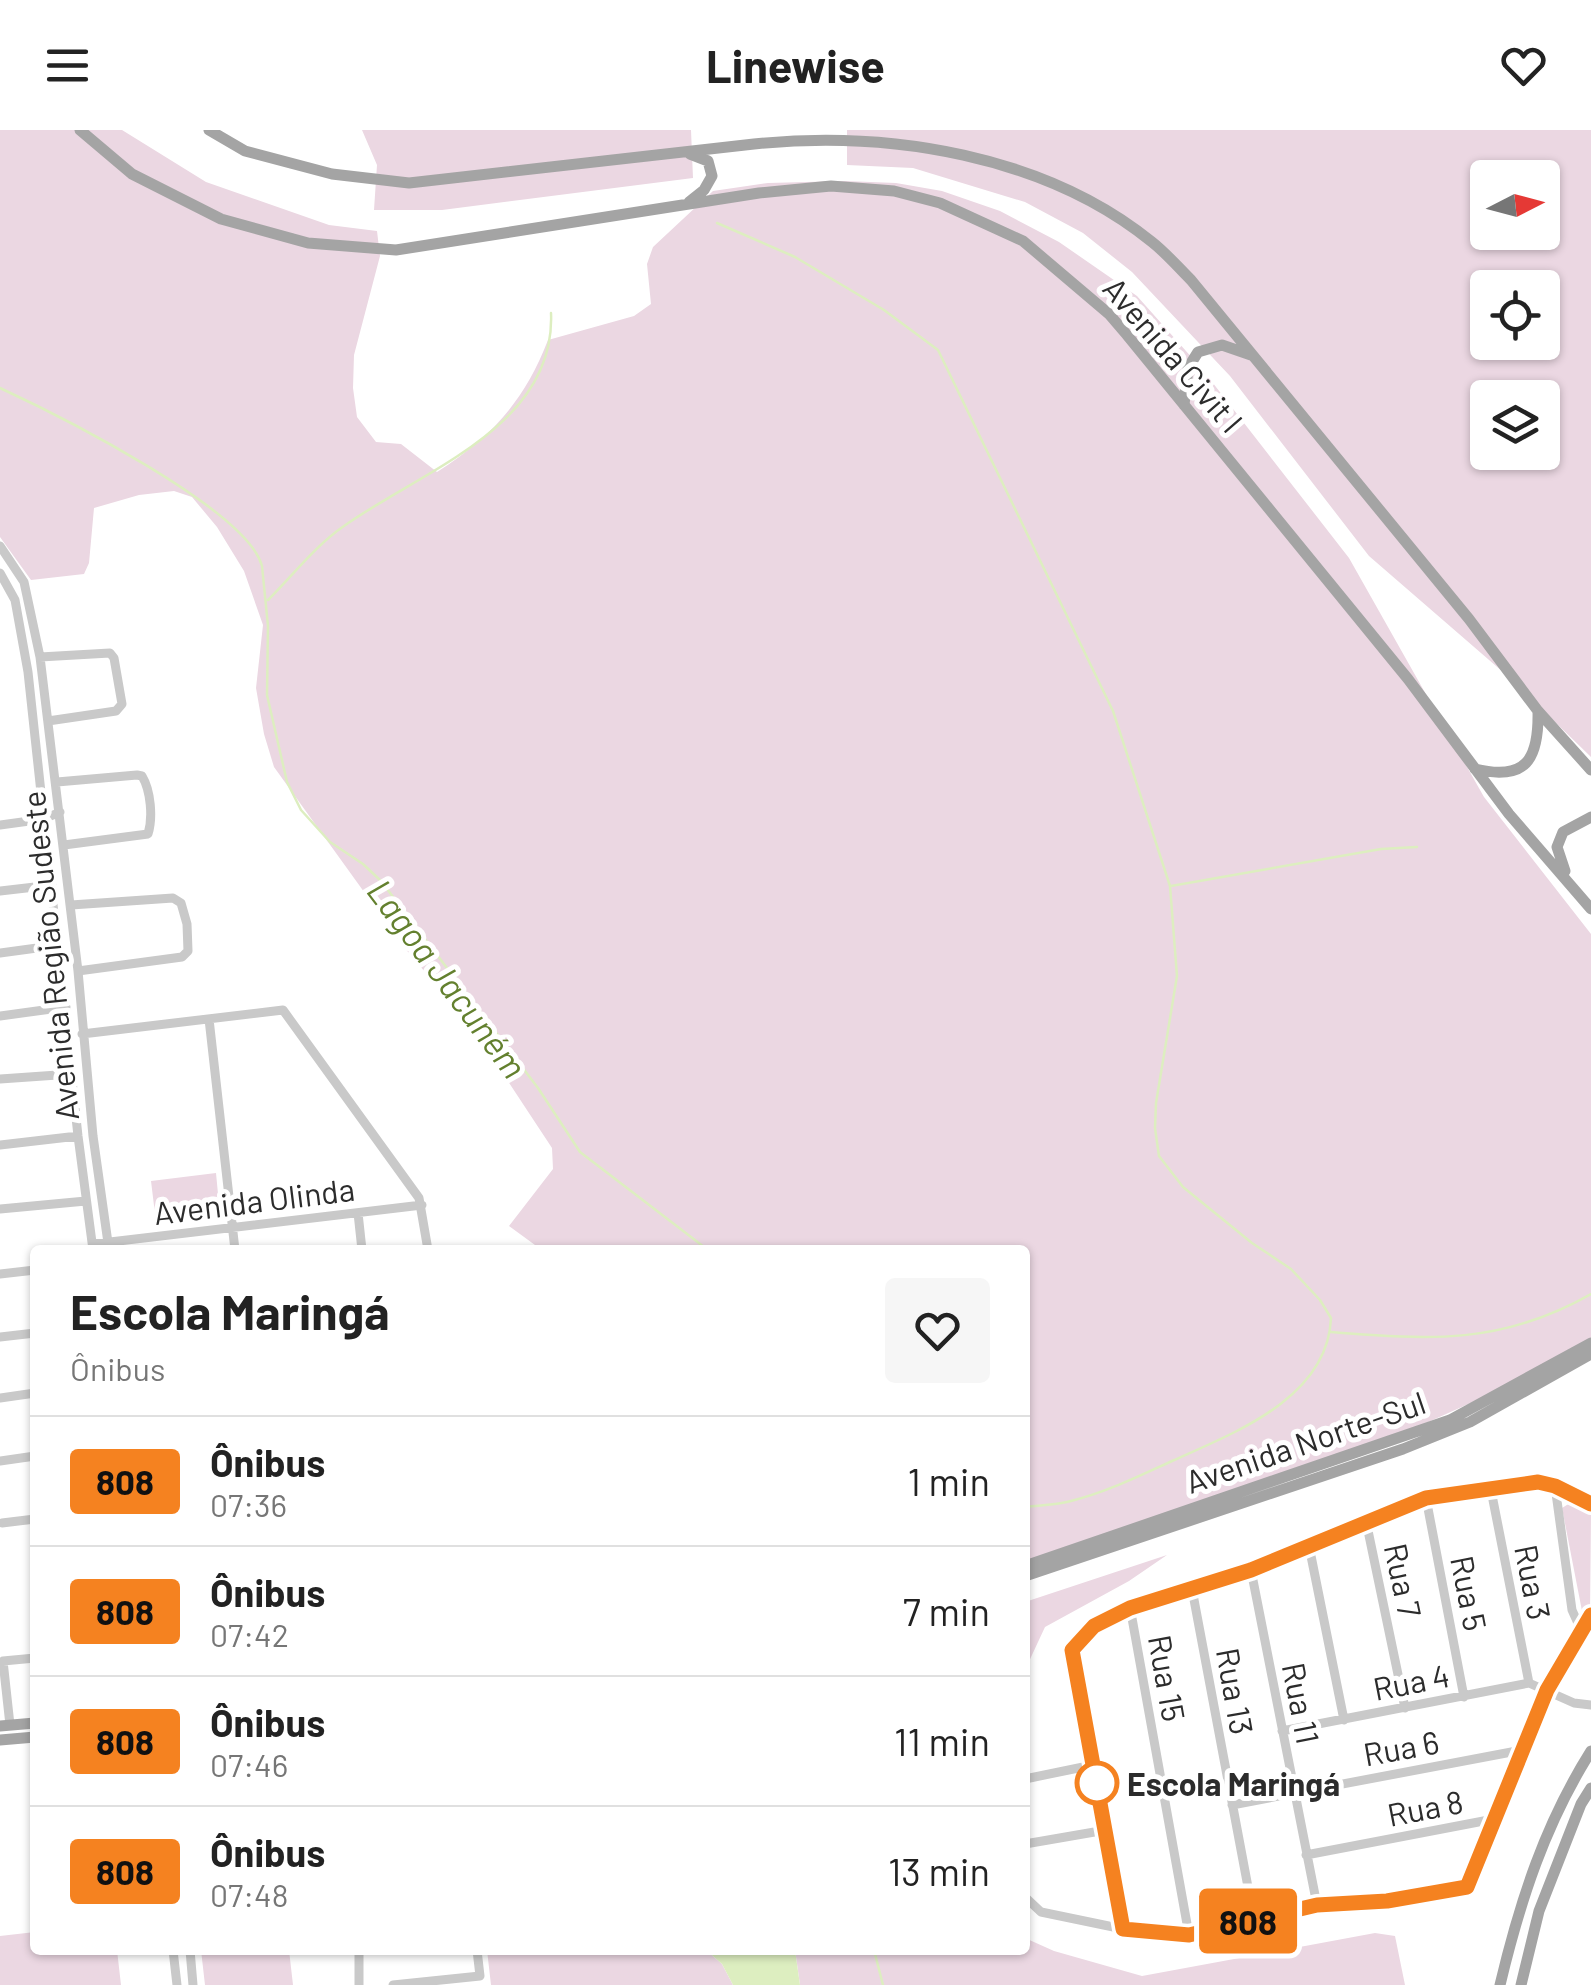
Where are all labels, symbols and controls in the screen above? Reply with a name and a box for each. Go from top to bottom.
icon: menu [40,38,95,93]
text: Linewise [706,38,885,92]
icon: heart [1496,38,1551,93]
north arrow [1470,160,1560,250]
map controls [1470,160,1560,470]
street label: Avenida Civit I [1096,269,1252,439]
button: locate [1470,270,1560,360]
button: layers [1470,380,1560,470]
street label: Avenida Região Sudeste [13,789,85,1123]
water label: Lagoa Jacuném [360,870,536,1086]
street label: Avenida Olinda [151,1169,357,1231]
button: heart [885,1278,990,1383]
text: Escola Maringá [70,1282,390,1340]
text: Ônibus [70,1349,165,1387]
street label: Avenida Norte-Sul [1180,1382,1430,1500]
text: Ônibus [210,1439,325,1485]
text: 1 min [908,1458,990,1504]
text: 808 [96,1460,154,1502]
text: 07:36 [210,1485,287,1523]
street label: Rua 7 [1378,1540,1430,1620]
street label: Rua 3 [1508,1541,1560,1623]
street label: Rua 5 [1444,1552,1496,1634]
text: Ônibus [210,1569,325,1615]
text: 7 min [903,1588,990,1634]
text: 808 [96,1590,154,1632]
text: 07:42 [210,1615,289,1653]
street label: Rua 15 [1142,1632,1194,1724]
street label: Rua 13 [1210,1645,1262,1737]
street label: Rua 4 [1370,1655,1452,1707]
street label: Rua 11 [1276,1659,1328,1747]
text: Ônibus [210,1699,325,1745]
text: 11 min [894,1718,990,1764]
text: 808 [96,1720,154,1762]
street label: Rua 6 [1360,1722,1442,1772]
text: 07:46 [210,1745,288,1783]
marker: Escola Maringá [1076,1762,1118,1804]
place label: Escola Maringá [1127,1764,1340,1802]
street label: Rua 8 [1384,1781,1466,1833]
text: Ônibus [210,1829,325,1875]
text: 13 min [888,1848,990,1894]
text: 808 [96,1850,154,1892]
text: 07:48 [210,1875,288,1913]
line badge: 808 [1190,1888,1306,1954]
text: 808 [1219,1900,1277,1942]

